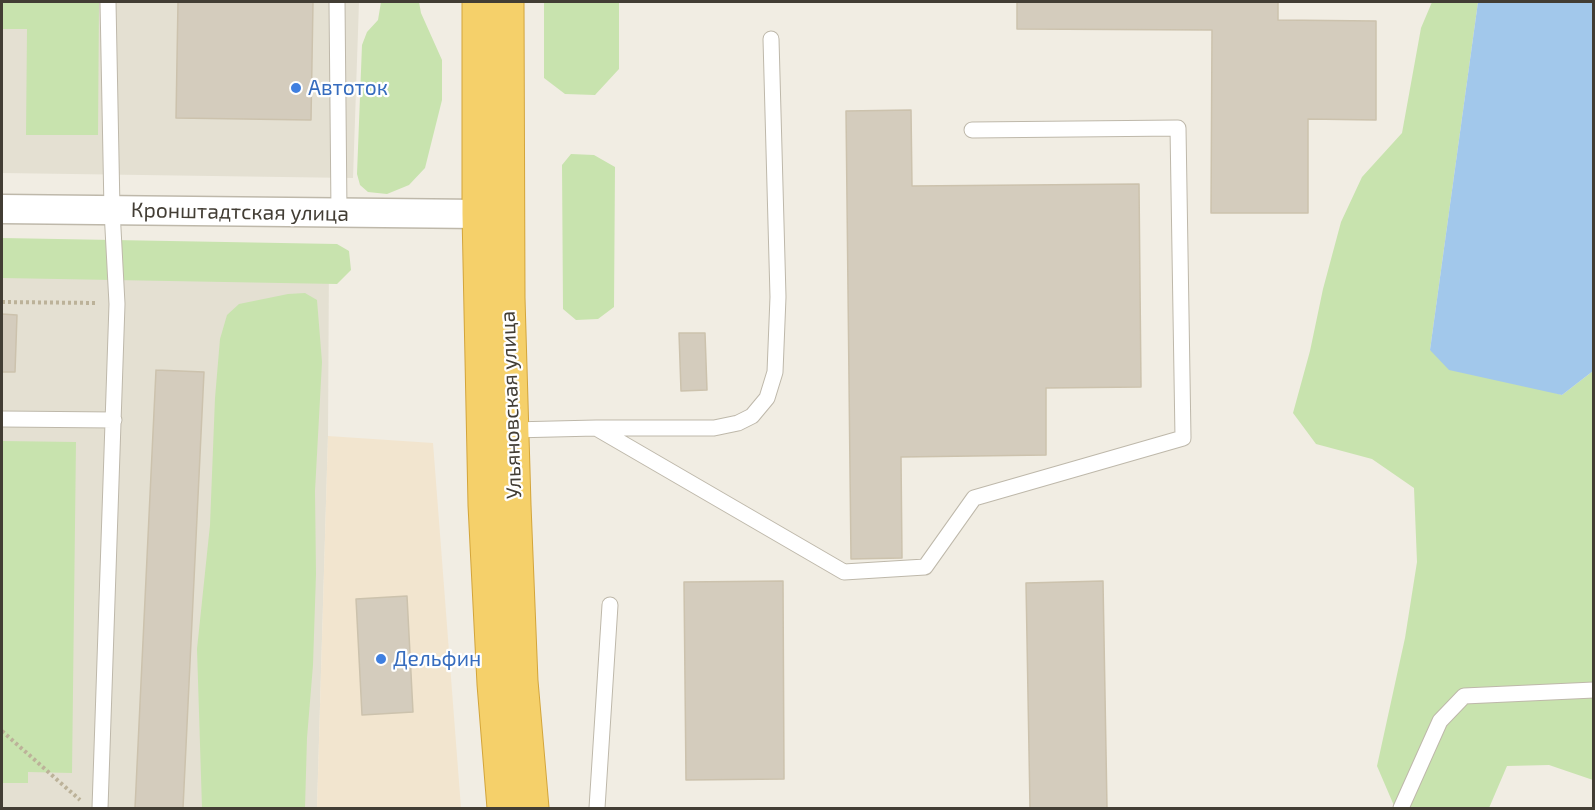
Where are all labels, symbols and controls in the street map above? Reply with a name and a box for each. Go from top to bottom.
place label: Автоток [308,75,388,101]
marker: Автоток [289,81,303,95]
street label: Кронштадтская улица [131,197,349,227]
street label: Ульяновская улица [495,311,527,499]
place label: Дельфин [393,646,481,672]
marker: Дельфин [374,652,388,666]

